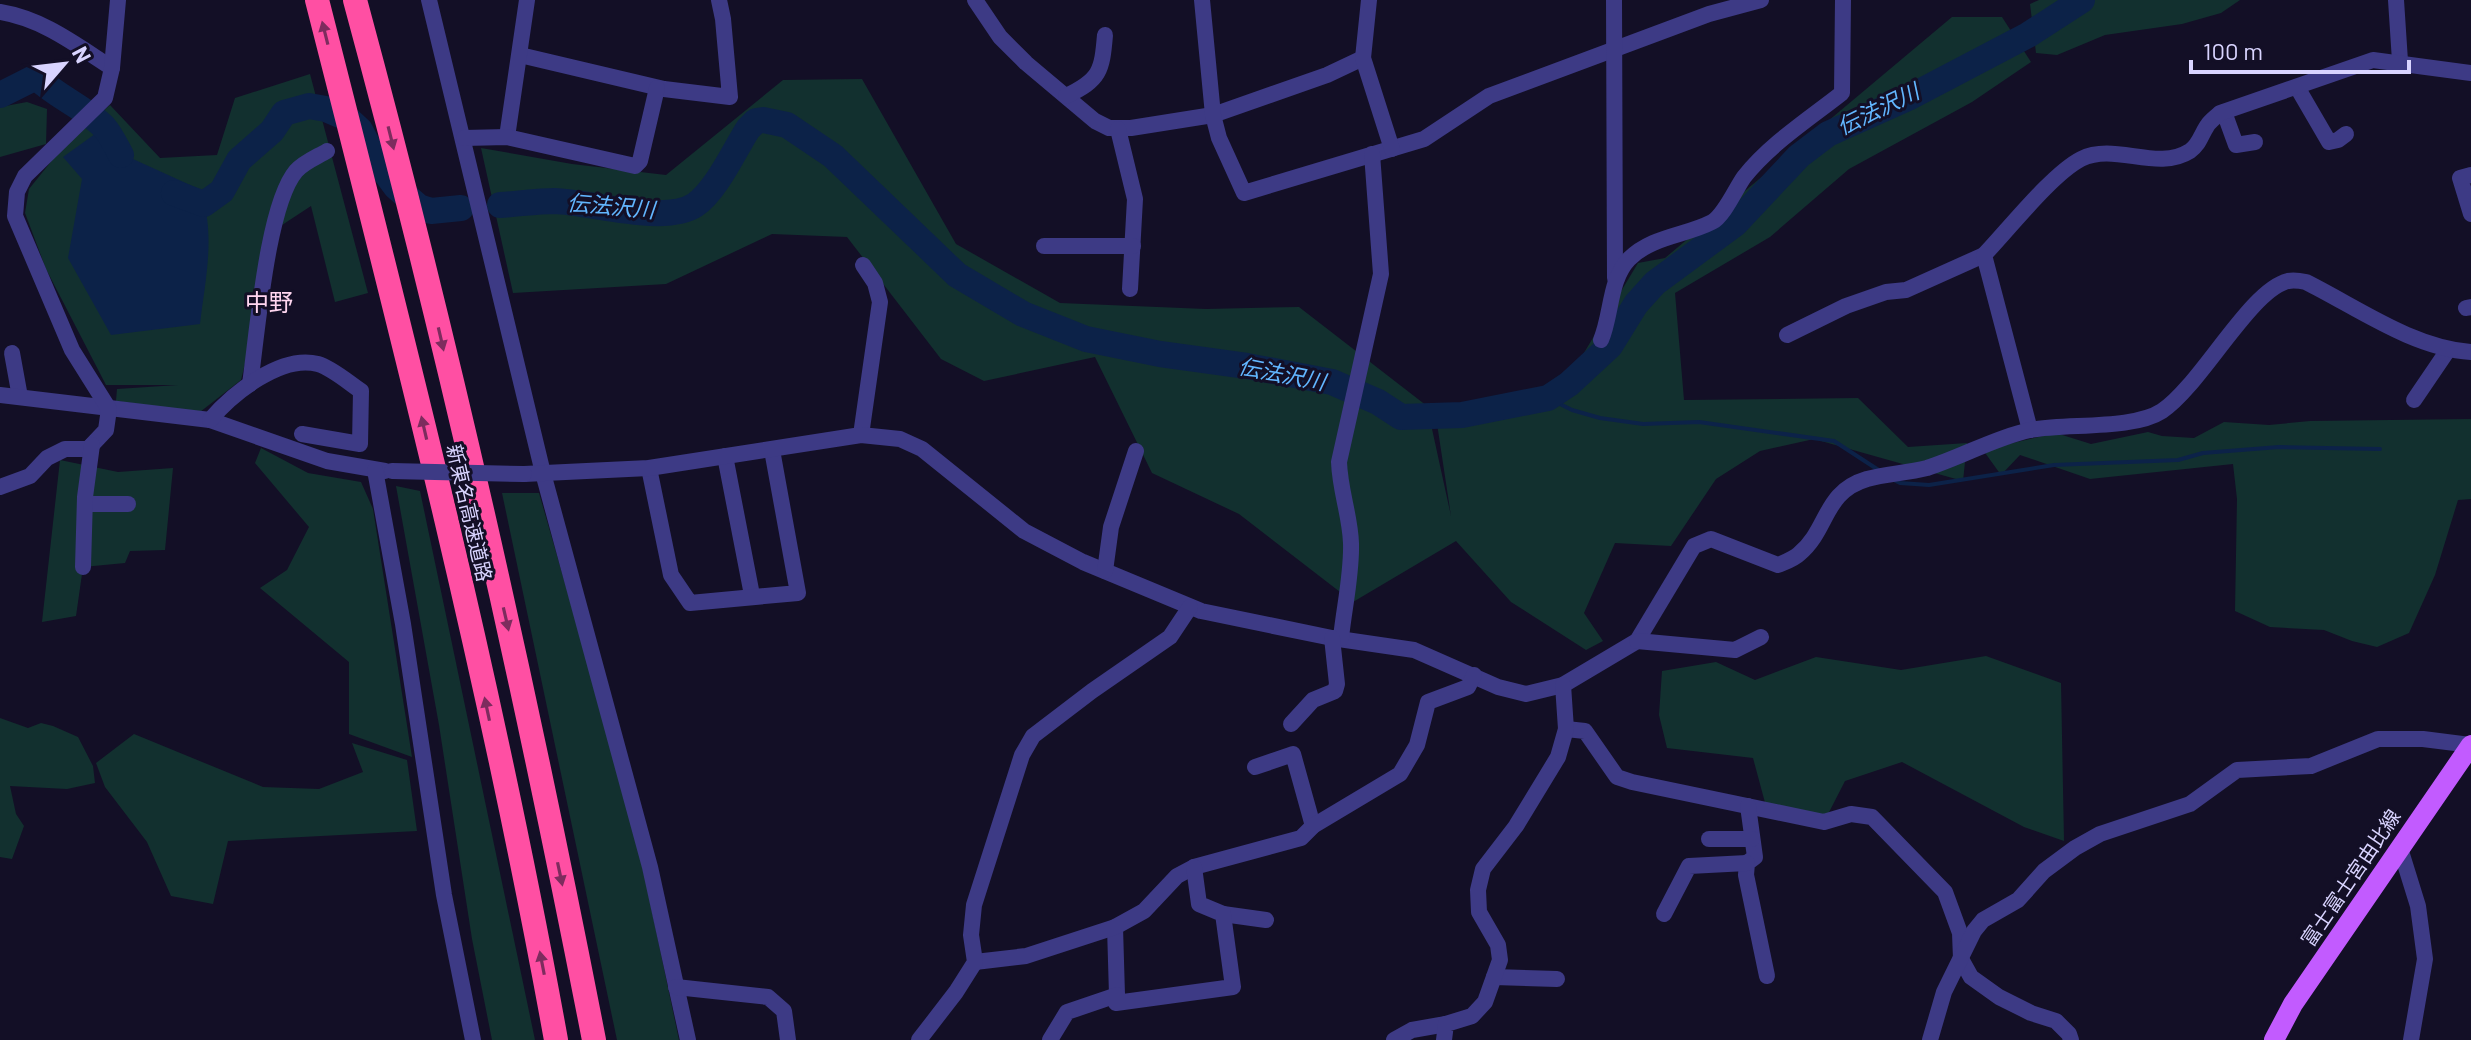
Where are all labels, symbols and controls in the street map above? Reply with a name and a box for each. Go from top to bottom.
one-way arrow [318,20,331,45]
north arrow [24,24,104,104]
scale bar [2191,24,2409,74]
text: 100 m [2203,36,2263,65]
text: N [68,42,97,67]
water label: 伝法沢川 [1832,76,1925,139]
one-way arrow [386,125,398,150]
water label: 伝法沢川 [566,188,658,222]
district label: 中野 [245,287,293,316]
one-way arrow [436,326,448,351]
water label: 伝法沢川 [1237,352,1330,395]
one-way arrow [418,415,430,440]
street label: 新東名高速道路 [443,442,497,584]
one-way arrow [500,607,513,632]
one-way arrow [481,696,493,721]
street label: 富士富士宮由比線 [2295,804,2405,950]
one-way arrow [554,861,567,886]
one-way arrow [535,951,547,976]

